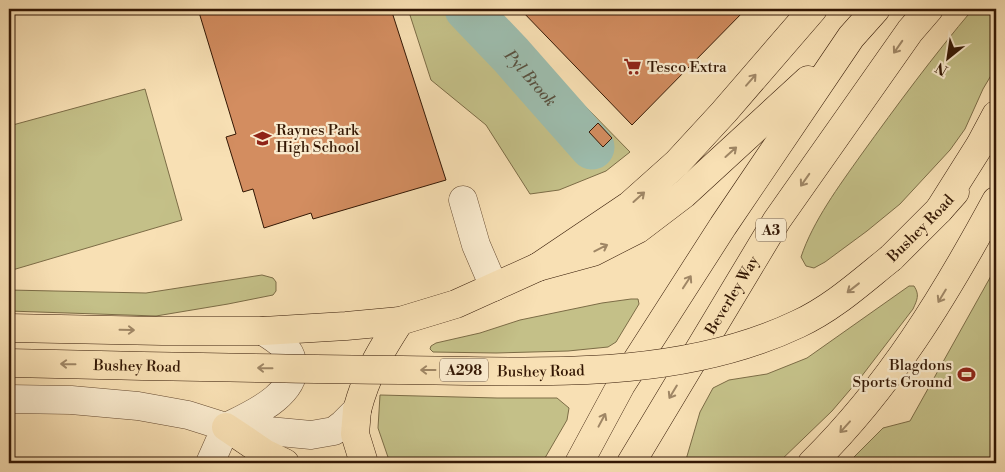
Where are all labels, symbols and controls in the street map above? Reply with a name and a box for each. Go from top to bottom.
north arrow [922,32,972,82]
one-way arrow [893,40,903,54]
water label: Pyl Brook [499,45,561,111]
supermarket icon: Tesco Extra [623,57,643,77]
place label: Tesco Extra [647,58,727,77]
text: N [933,58,951,79]
one-way arrow [746,74,757,87]
place label: Raynes Park High School [276,121,360,157]
school or university icon: Raynes Park High School [252,129,272,149]
one-way arrow [724,146,737,158]
one-way arrow [800,173,810,187]
street label: Bushey Road [883,190,959,267]
one-way arrow [633,191,646,203]
road number: A3 [756,218,786,242]
one-way arrow [593,243,608,252]
street label: Beverley Way [701,252,764,339]
one-way arrow [682,275,692,289]
one-way arrow [847,283,860,294]
one-way arrow [936,289,946,303]
one-way arrow [119,325,135,335]
street label: Bushey Road [92,356,181,377]
place label: Blagdons Sports Ground [853,356,952,392]
road number: A298 [440,358,488,382]
one-way arrow [60,360,76,369]
street label: Bushey Road [496,361,585,381]
one-way arrow [257,363,274,373]
sports icon: Blagdons Sports Ground [956,364,976,384]
one-way arrow [420,365,436,375]
one-way arrow [668,385,678,399]
one-way arrow [597,413,607,428]
one-way arrow [839,420,851,433]

